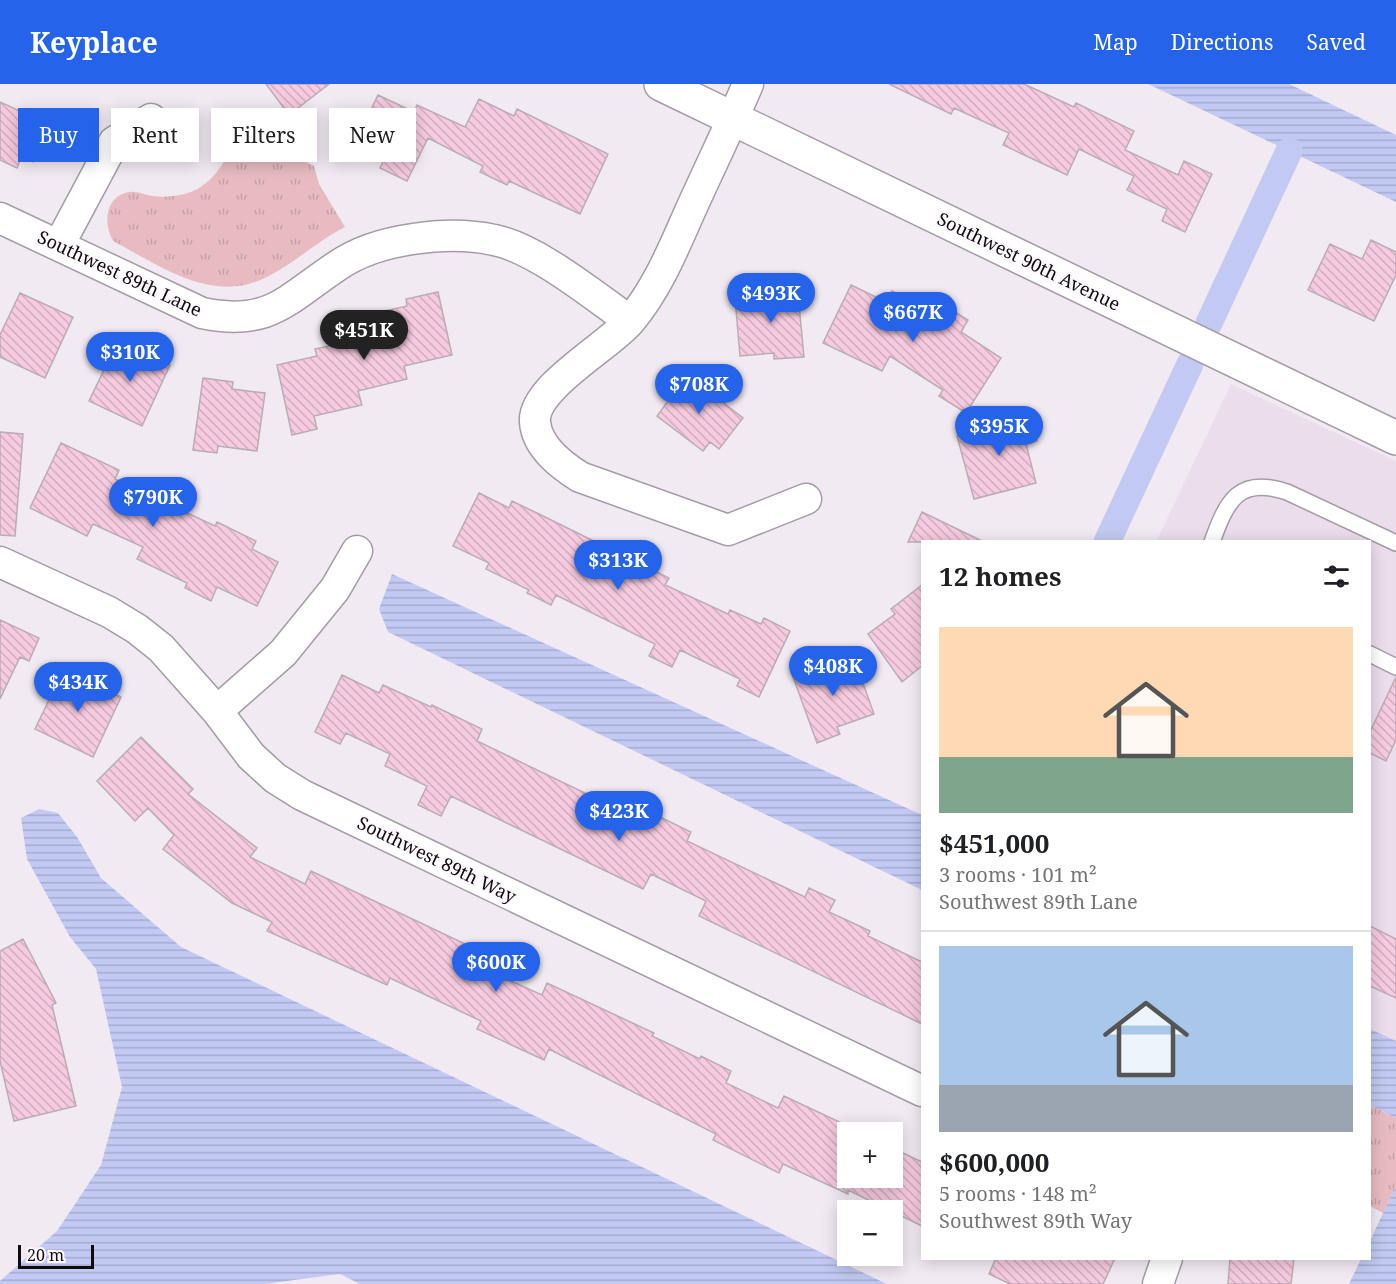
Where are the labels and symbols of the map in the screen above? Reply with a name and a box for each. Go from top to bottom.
street label: Southwest 90th Avenue [934,206,1124,316]
street label: Southwest 89th Lane [34,224,206,322]
pin: $493K [729,273,813,324]
pin: $667K [871,292,955,343]
pin: $451K [322,310,406,361]
pin: $310K [88,332,172,383]
pin: $708K [657,364,741,415]
pin: $395K [957,406,1041,457]
pin: $790K [111,477,195,528]
pin: $313K [576,540,660,591]
pin: $408K [791,646,875,697]
pin: $434K [36,662,120,713]
pin: $423K [577,791,661,842]
street label: Southwest 89th Way [354,810,521,908]
pin: $600K [454,942,538,993]
scale bar [18,1242,94,1270]

